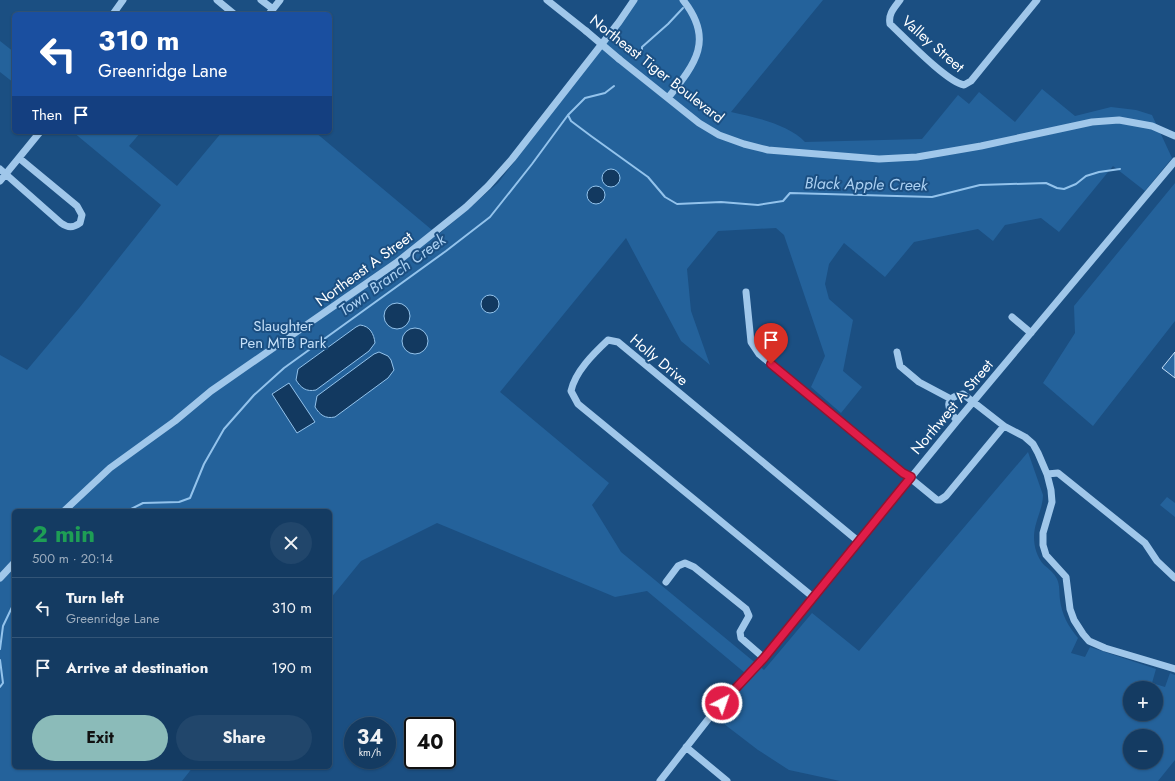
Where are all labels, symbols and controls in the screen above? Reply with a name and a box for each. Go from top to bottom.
street label: Northeast Tiger Boulevard [585,9,729,129]
street label: Valley Street [897,10,970,78]
text: 310 m [98,20,180,61]
icon: left [32,28,84,80]
text: Greenridge Lane [98,58,227,84]
text: Then [32,104,62,126]
icon: arrive [70,104,92,126]
water label: Black Apple Creek [804,171,929,197]
street label: Northeast A Street [311,226,418,312]
water label: Town Branch Creek [334,228,451,322]
park label: Slaughter Pen MTB Park [240,315,327,354]
pin [754,323,788,364]
street label: Holly Drive [625,329,693,391]
icon: arrive [760,329,782,351]
street label: Northwest A Street [906,354,999,459]
text: 2 min [32,516,95,551]
button: close [270,522,312,564]
text: 500 m · 20:14 [32,549,113,568]
text: Turn left [66,587,124,609]
icon: left [32,597,54,619]
text: 310 m [272,597,312,619]
text: Greenridge Lane [66,609,159,628]
icon: arrive [32,657,54,679]
text: Arrive at destination [66,657,208,679]
text: 190 m [271,657,312,679]
map controls [1123,681,1163,769]
button: + [1123,681,1163,721]
position arrow [701,682,743,724]
button: Exit [32,715,168,761]
button: Share [176,715,312,761]
speed limit sign: 40 [404,717,456,769]
text: 34 [357,723,383,752]
button: − [1123,729,1163,769]
text: km/h [359,745,381,760]

